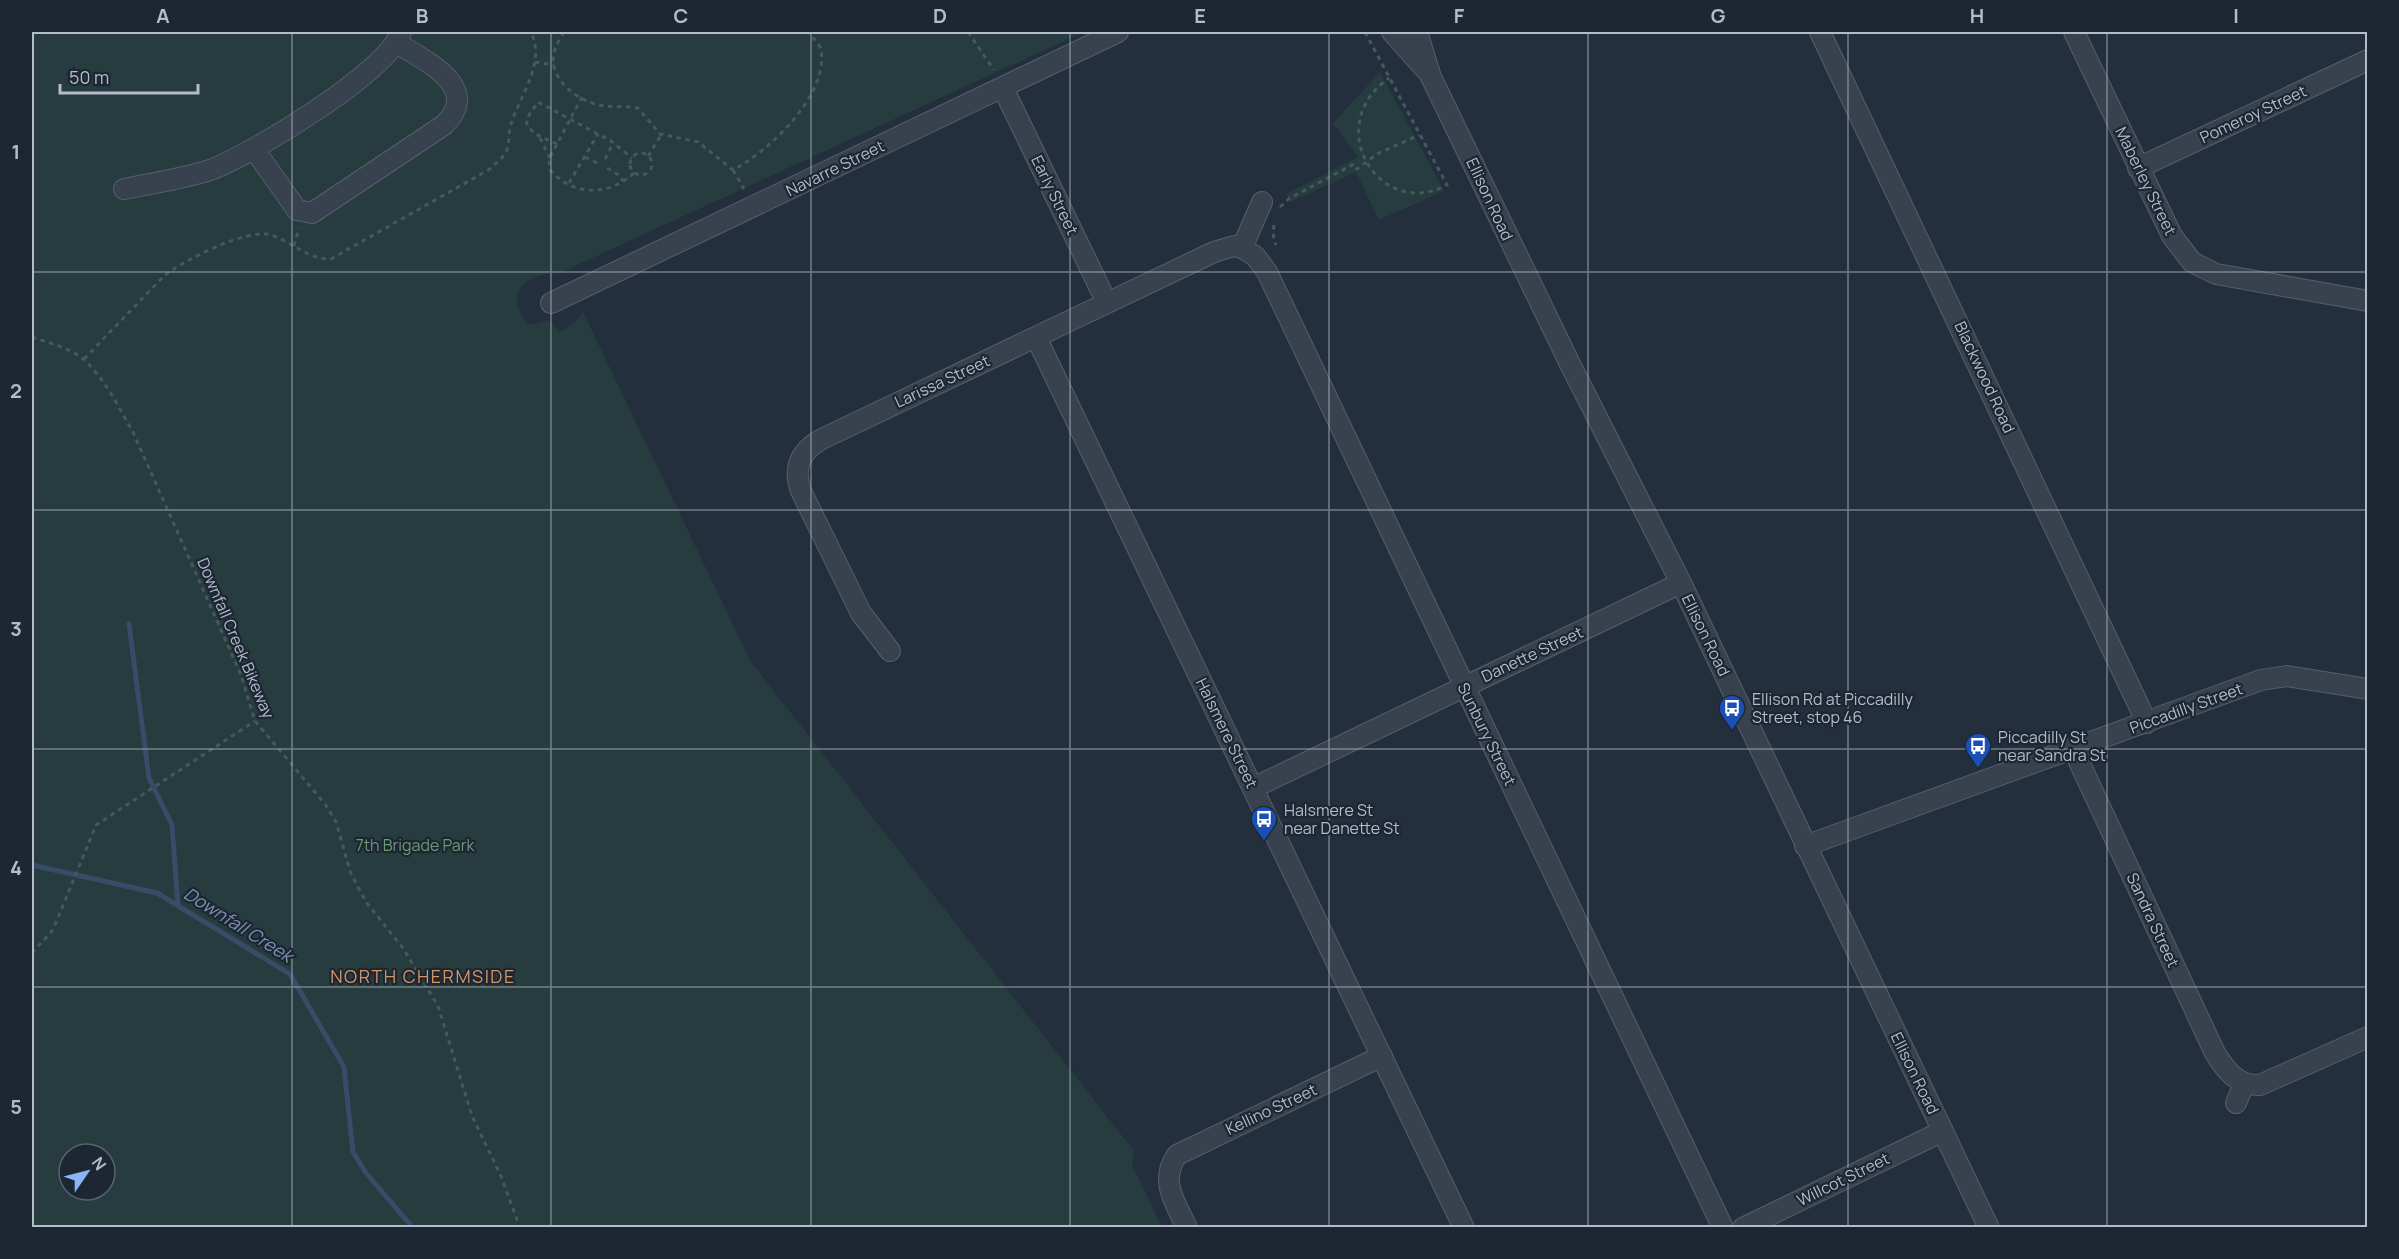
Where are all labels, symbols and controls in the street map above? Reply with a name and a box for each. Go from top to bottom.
text: A [156,2,170,29]
text: B [416,2,429,29]
text: C [674,2,688,29]
text: D [933,2,947,29]
text: E [1194,2,1206,29]
text: F [1454,2,1465,29]
text: G [1711,2,1726,29]
text: H [1970,2,1984,29]
text: I [2233,2,2239,29]
scale bar [60,57,198,95]
text: 50 m [69,65,109,89]
street label: Pomeroy Street [2196,80,2310,148]
street label: Maberley Street [2110,123,2182,239]
street label: Navarre Street [782,135,888,201]
text: 1 [12,138,20,165]
street label: Early Street [1026,151,1084,239]
street label: Ellison Road [1461,154,1519,244]
street label: Blackwood Road [1950,318,2020,436]
street label: Larissa Street [891,349,993,413]
text: 2 [10,377,22,404]
street label: Downfall Creek Bikeway [192,554,280,722]
street label: Ellison Road [1677,590,1735,680]
text: 3 [10,615,22,642]
street label: Danette Street [1478,621,1586,687]
street label: Halsmere Street [1191,674,1263,792]
street label: Piccadilly Street [2126,677,2246,739]
street label: Sunbury Street [1453,679,1521,789]
place label: Ellison Rd at Piccadilly Street, stop 46 [1752,688,1914,728]
bus stop icon: Ellison Rd at Piccadilly Street, stop 46 [1717,693,1747,731]
place label: Piccadilly St near Sandra St [1998,726,2106,766]
bus stop icon: Piccadilly St near Sandra St [1963,731,1993,769]
place label: Halsmere St near Danette St [1284,799,1400,839]
bus stop icon: Halsmere St near Danette St [1249,804,1279,842]
park label: 7th Brigade Park [356,834,475,856]
text: 4 [10,854,22,881]
street label: Sandra Street [2121,869,2185,971]
water label: Downfall Creek [180,881,300,969]
district label: NORTH CHERMSIDE [330,964,516,988]
street label: Ellison Road [1886,1028,1944,1118]
street label: Kellino Street [1222,1078,1320,1140]
text: 5 [10,1093,22,1120]
north arrow [57,1142,117,1202]
street label: Willcot Street [1793,1147,1893,1211]
text: N [87,1152,112,1174]

